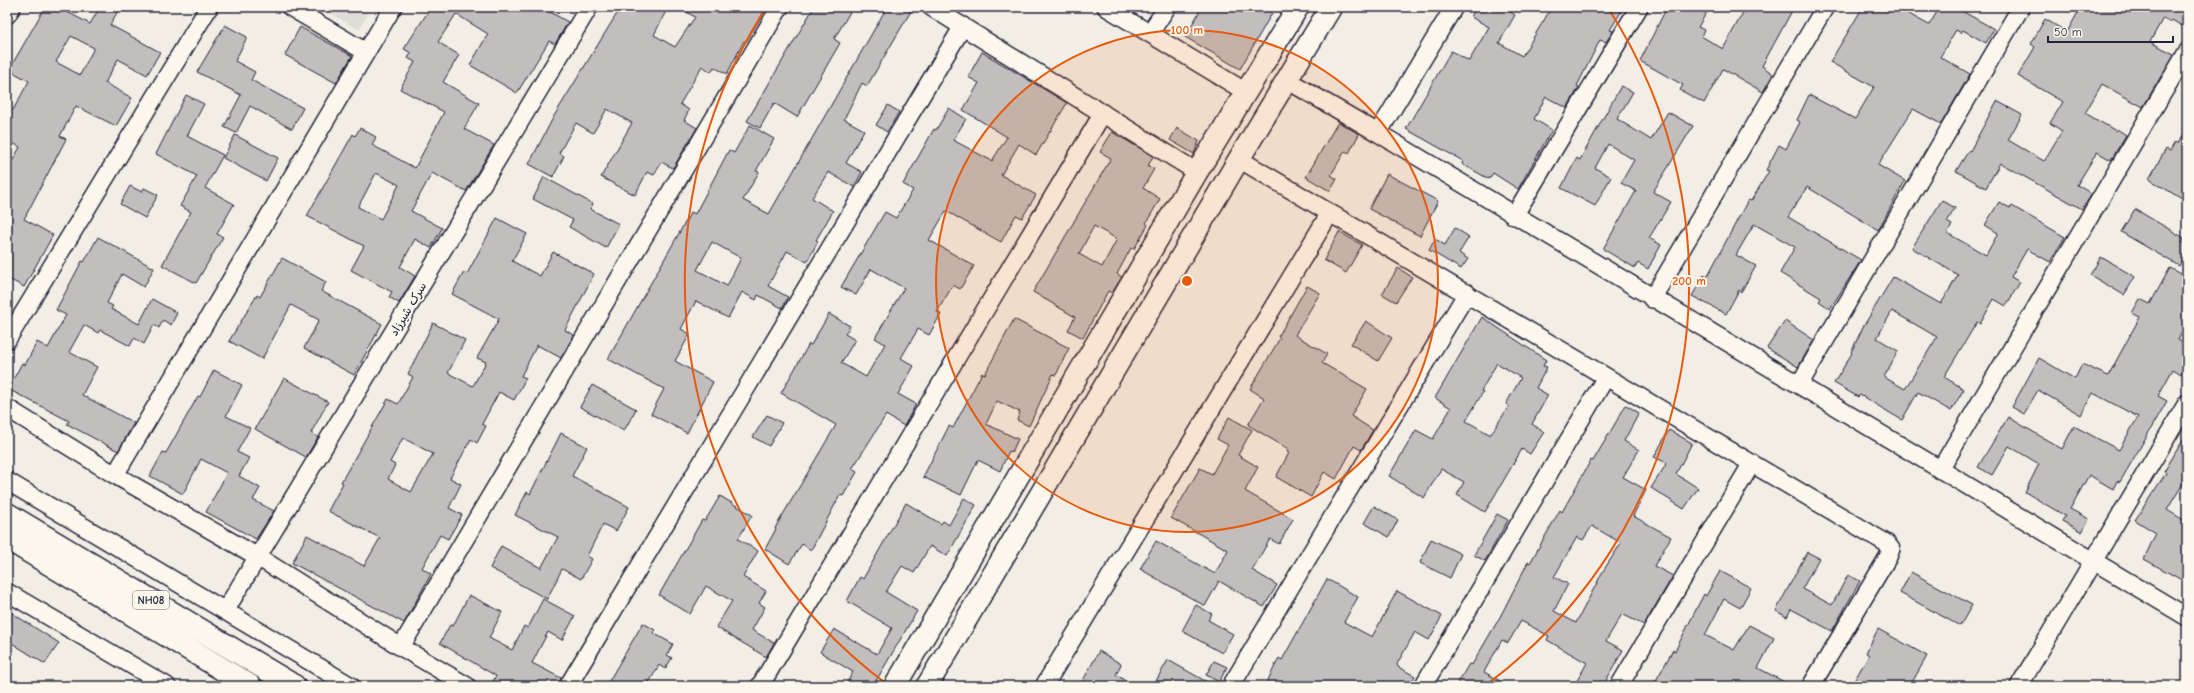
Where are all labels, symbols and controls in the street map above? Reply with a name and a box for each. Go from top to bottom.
scale bar [2048,18,2173,44]
text: 100 m [1171,23,1203,37]
text: 50 m [2054,25,2082,39]
centre of rings [1180,274,1194,288]
text: 200 m [1672,274,1706,288]
street label: سرک شیرزاد [387,280,429,338]
road number: NH08 [133,591,169,609]

